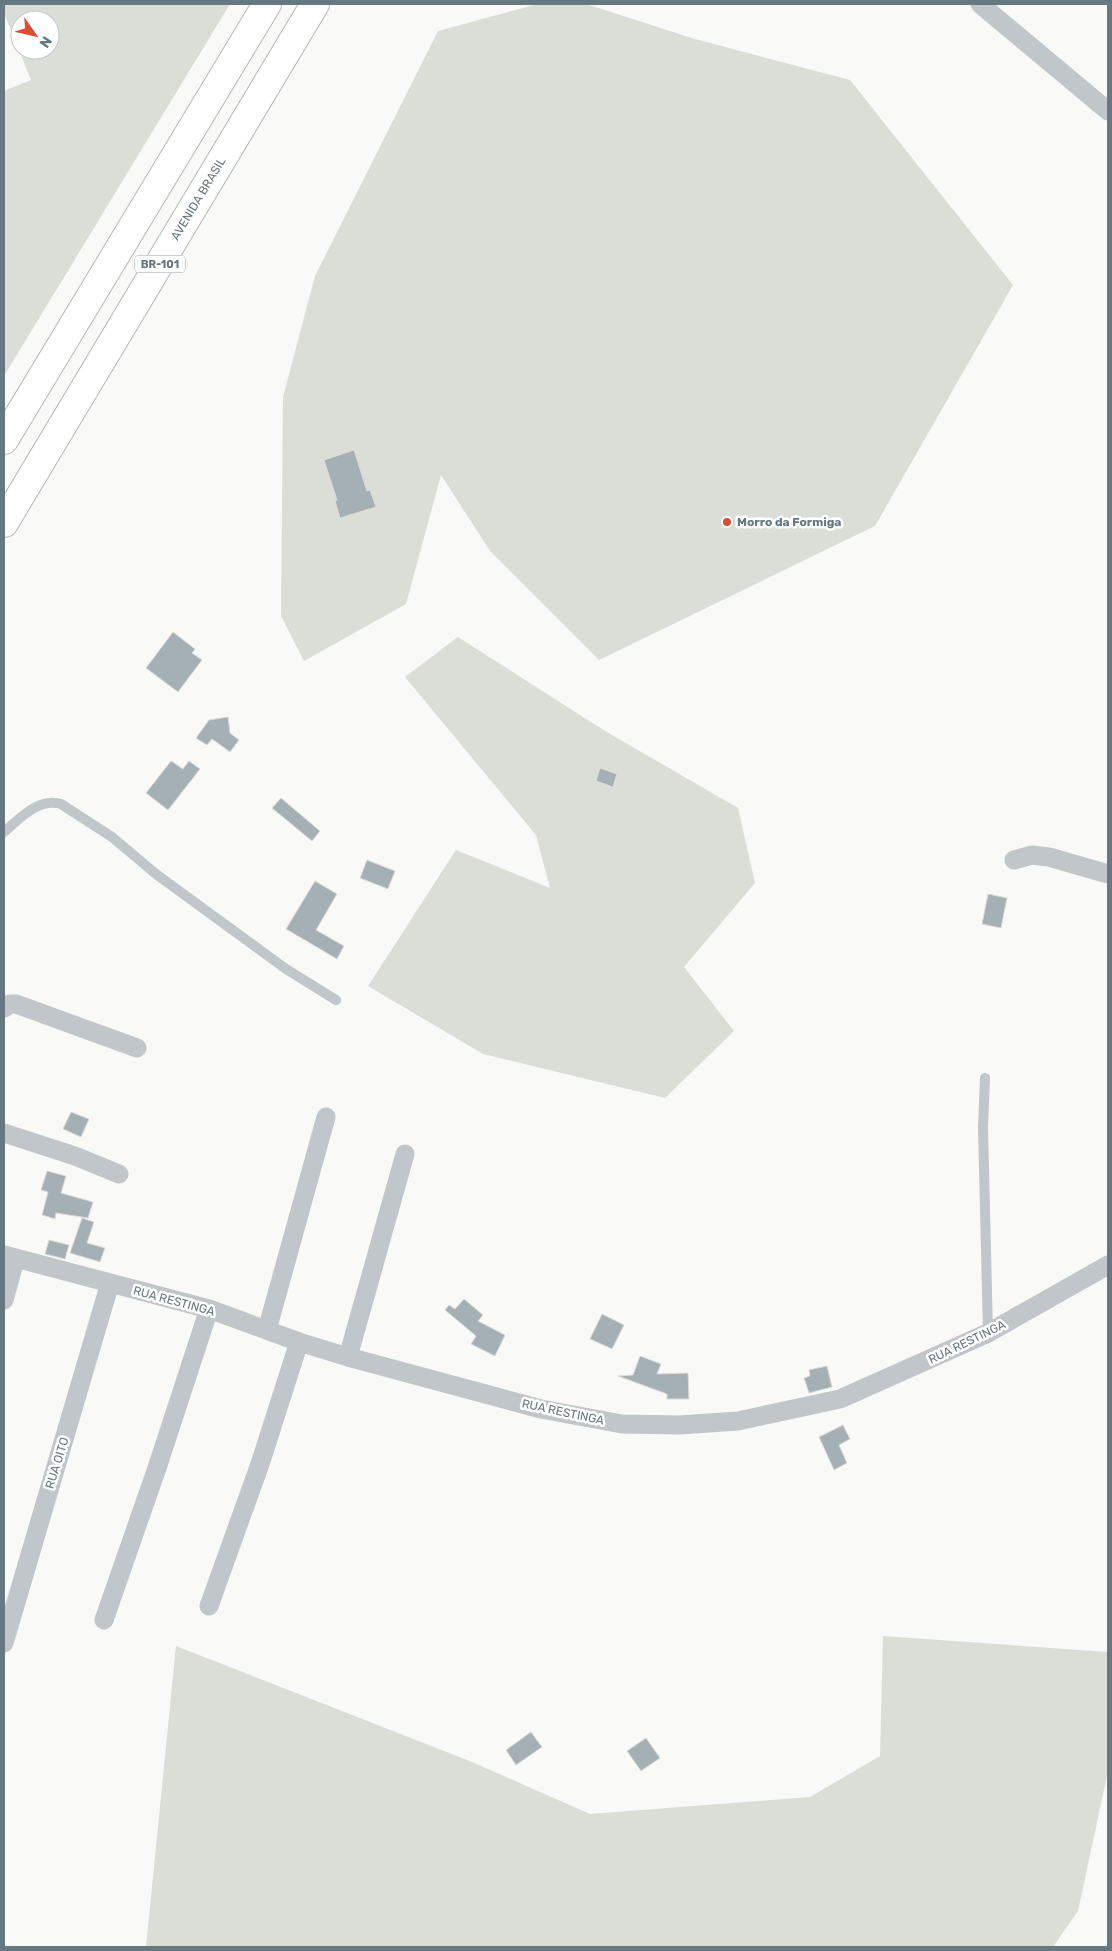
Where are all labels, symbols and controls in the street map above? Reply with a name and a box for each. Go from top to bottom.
north arrow [10,10,60,60]
text: N [35,33,55,51]
street label: AVENIDA BRASIL [168,154,229,243]
road number: BR-101 [135,255,185,272]
place label: Morro da Formiga [737,515,841,529]
marker: Morro da Formiga [721,516,733,528]
street label: RUA RESTINGA [132,1283,216,1319]
street label: RUA RESTINGA [926,1317,1008,1367]
street label: RUA RESTINGA [521,1396,605,1428]
street label: RUA OITO [43,1436,71,1490]

